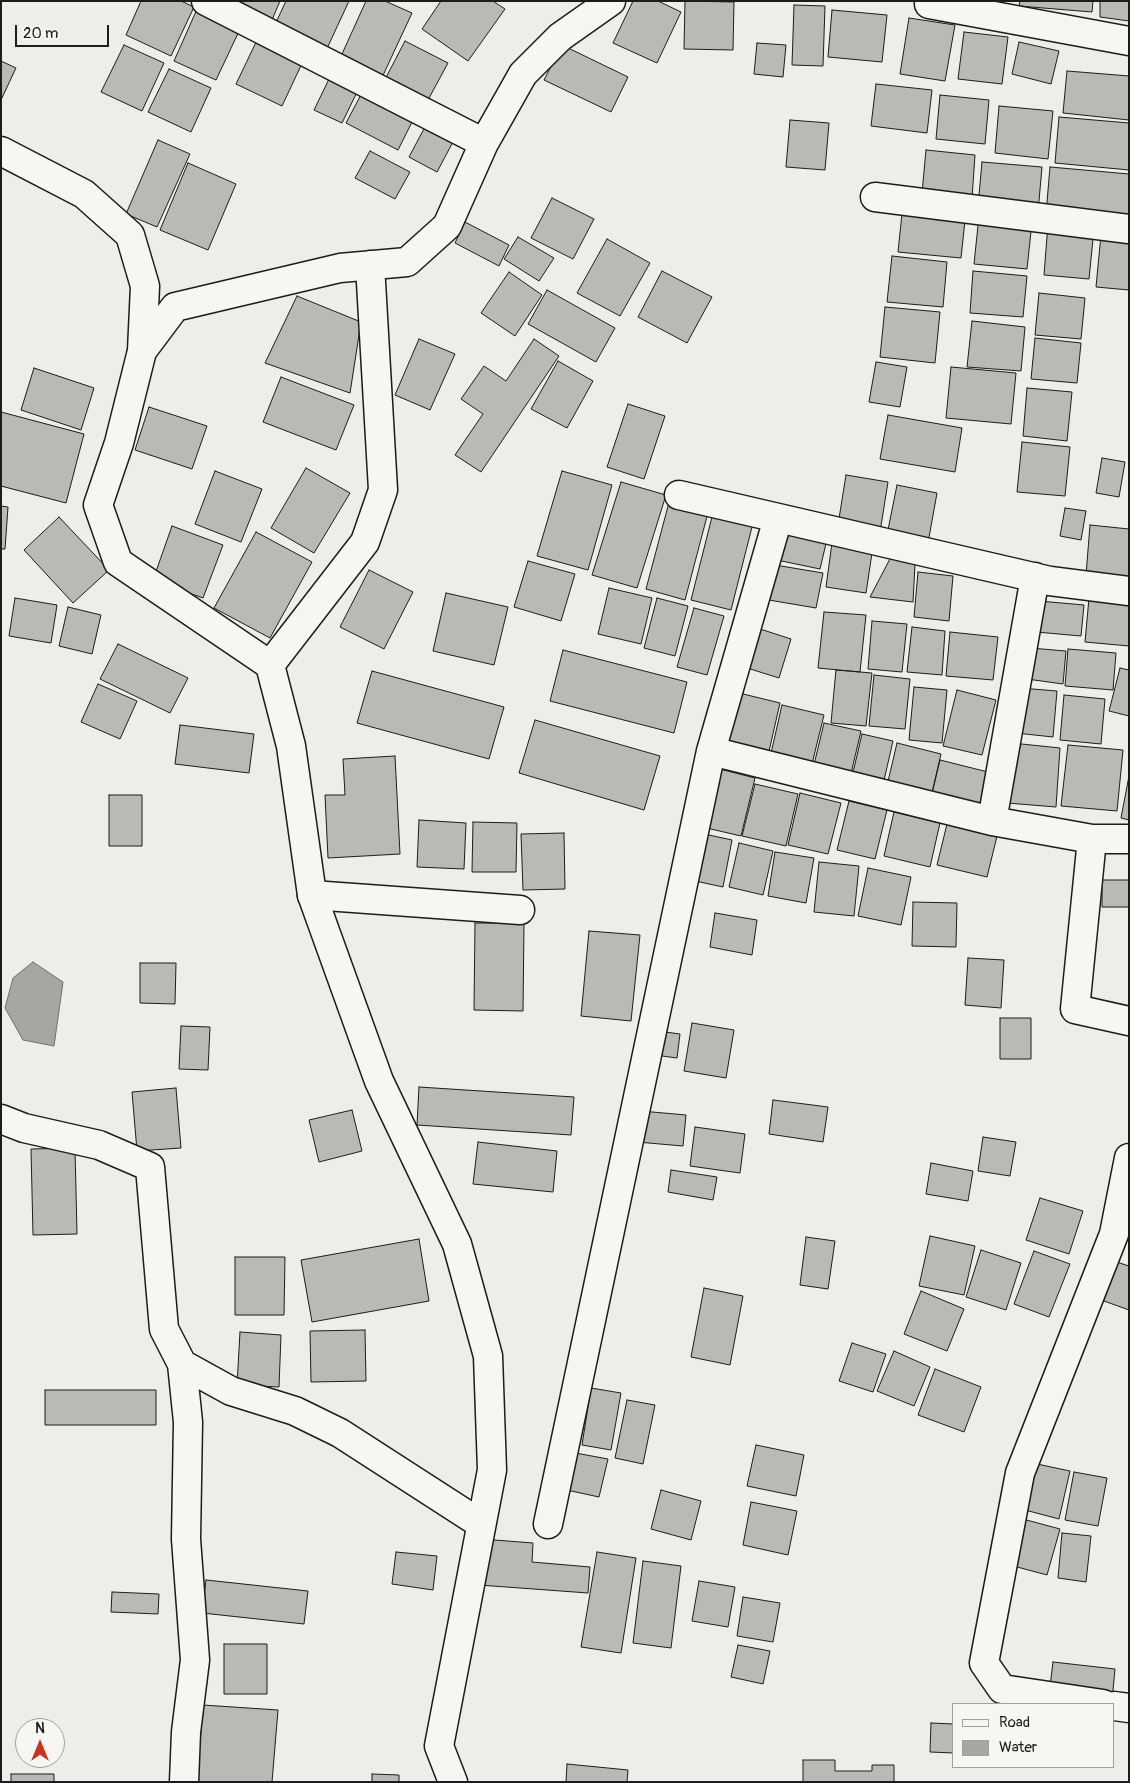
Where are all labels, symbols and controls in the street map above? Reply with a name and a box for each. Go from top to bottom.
scale bar [18,15,111,47]
text: 20 m [23,24,58,43]
legend [952,1703,1115,1768]
text: Road [999,1713,1030,1732]
north arrow [15,1718,65,1768]
text: N [35,1720,45,1737]
text: Water [999,1738,1037,1757]

